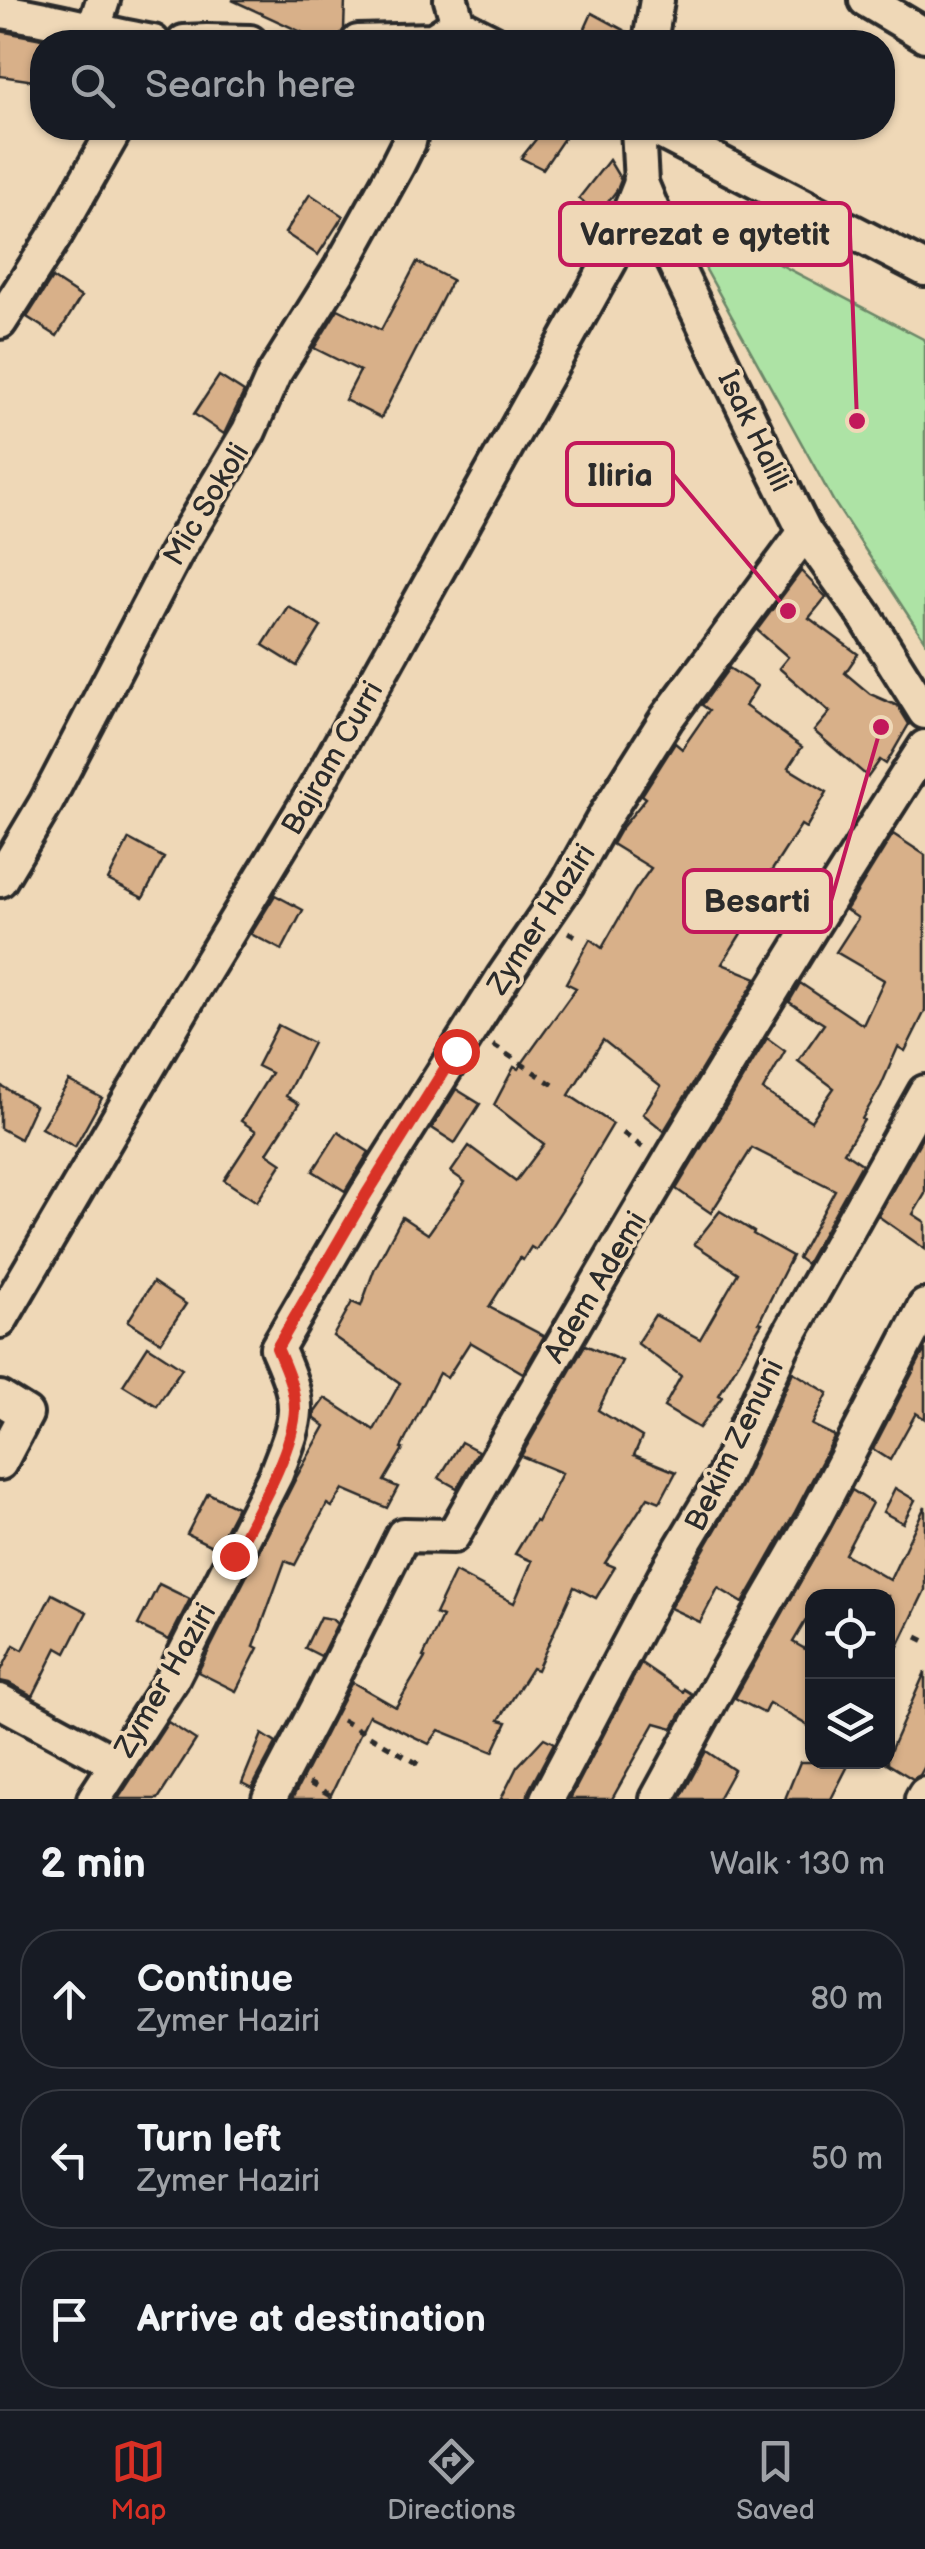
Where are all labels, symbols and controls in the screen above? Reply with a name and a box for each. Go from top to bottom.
search box [30,30,895,140]
icon: search [65,58,120,113]
text: Search here [145,63,356,108]
callout: Varrezat e qytetit [560,203,850,265]
text: Varrezat e qytetit [580,216,830,255]
street label: Isak Halili [709,365,799,498]
street label: Mic Sokoli [156,437,257,572]
callout: Iliria [567,443,673,505]
text: Iliria [587,457,653,496]
street label: Bajram Curri [274,675,391,842]
street label: Zymer Haziri [479,838,604,1002]
callout: Besarti [684,870,831,932]
text: Besarti [704,883,810,922]
route start [434,1029,480,1075]
street label: Adem Ademi [537,1205,655,1370]
street label: Bekim Zenuni [678,1354,792,1537]
route end [212,1534,258,1580]
map controls [805,1589,895,1769]
button: locate [805,1589,895,1679]
street label: Zymer Haziri [107,1597,224,1765]
button: layers [805,1679,895,1769]
text: 2 min [40,1839,146,1890]
text: Walk · 130 m [710,1845,885,1884]
text: Continue [137,1957,293,2002]
icon: ahead [42,1972,97,2027]
text: 80 m [810,1980,883,2019]
text: Zymer Haziri [137,2002,320,2041]
text: Turn left [137,2117,281,2162]
icon: left [42,2132,97,2187]
text: 50 m [811,2140,883,2179]
text: Zymer Haziri [137,2162,320,2201]
icon: arrive [42,2292,97,2347]
text: Arrive at destination [137,2297,486,2342]
tab: Map [110,2434,167,2527]
tab: Directions [387,2434,516,2527]
tab: Saved [736,2434,815,2527]

